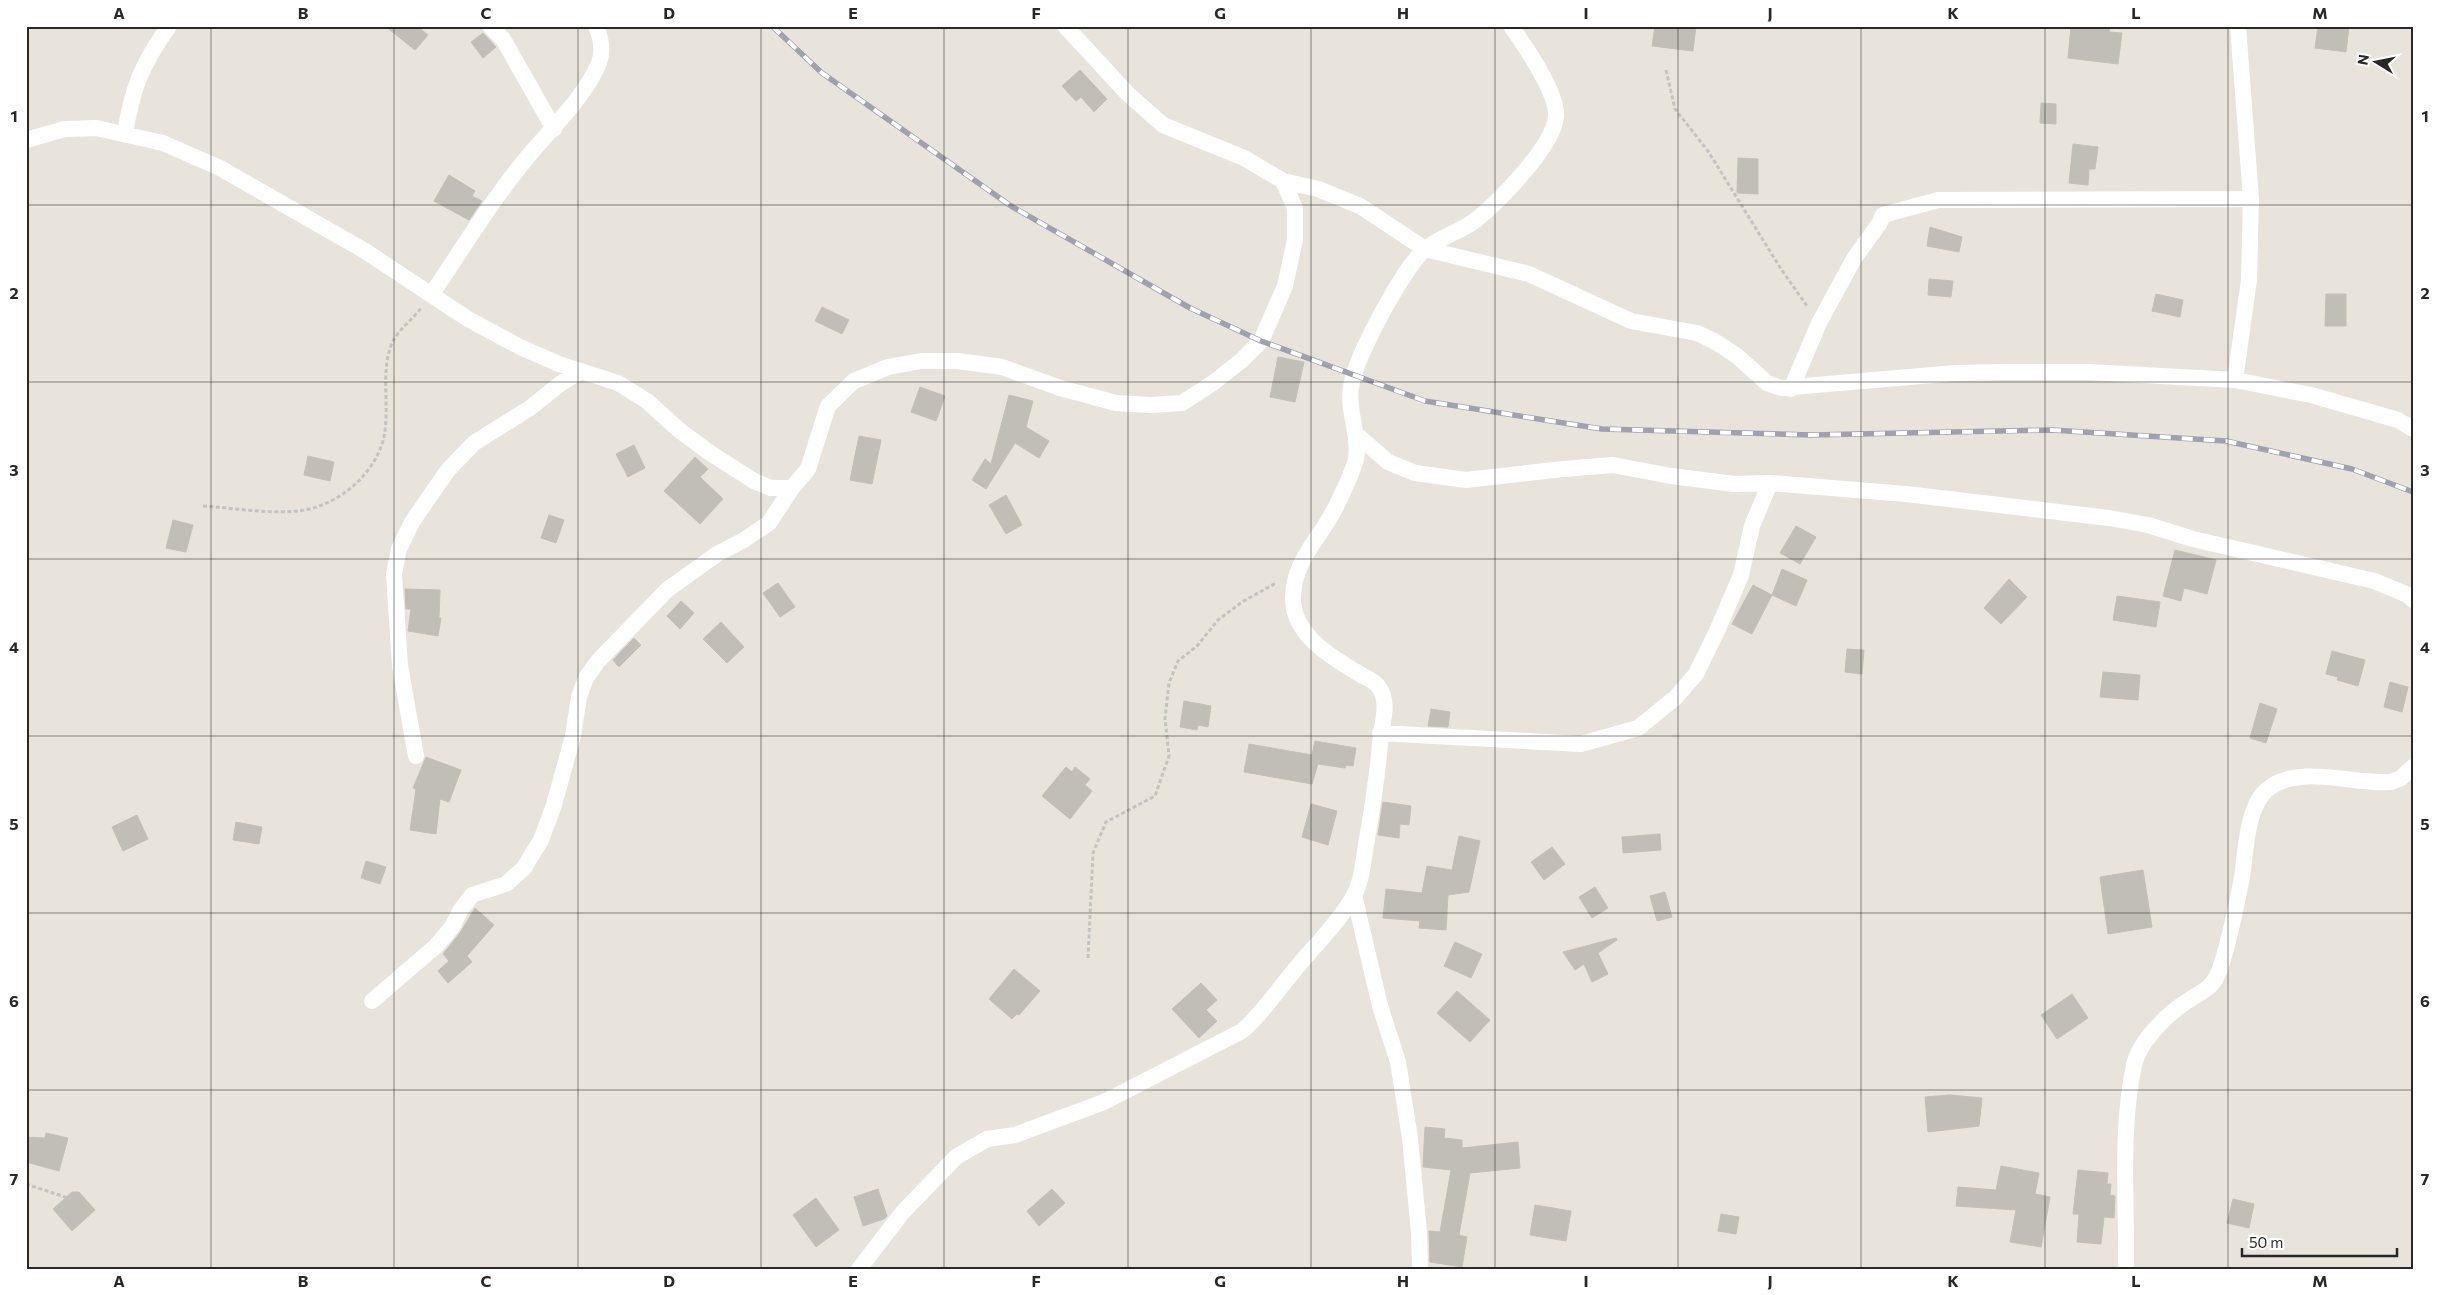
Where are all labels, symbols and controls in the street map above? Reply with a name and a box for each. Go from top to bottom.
text: A [113,3,125,22]
text: B [298,3,309,22]
text: C [481,3,492,22]
text: D [663,3,675,22]
text: E [848,3,858,22]
text: F [1031,3,1041,22]
text: G [1214,3,1226,22]
text: H [1397,3,1409,22]
text: I [1583,3,1589,22]
text: J [1767,3,1773,22]
text: K [1947,3,1959,22]
text: L [2131,3,2141,22]
text: M [2312,3,2328,22]
north arrow [2352,38,2402,88]
text: N [2353,53,2372,66]
text: 1 [10,106,18,125]
text: 1 [2421,106,2429,125]
text: 2 [9,283,19,302]
text: 2 [2420,283,2430,302]
text: 3 [9,460,19,479]
text: 3 [2420,460,2430,479]
text: 4 [9,637,19,656]
text: 4 [2420,637,2430,656]
text: 5 [9,814,19,833]
text: 5 [2420,814,2430,833]
text: 6 [9,991,19,1010]
text: 6 [2420,991,2430,1010]
text: 7 [10,1169,19,1188]
text: 7 [2421,1169,2430,1188]
scale bar [2242,1225,2396,1257]
text: 50 m [2249,1233,2283,1251]
text: A [113,1271,125,1290]
text: B [298,1271,309,1290]
text: C [481,1271,492,1290]
text: D [663,1271,675,1290]
text: E [848,1271,858,1290]
text: F [1031,1271,1041,1290]
text: G [1214,1271,1226,1290]
text: H [1397,1271,1409,1290]
text: I [1583,1271,1589,1290]
text: J [1767,1271,1773,1290]
text: K [1947,1271,1959,1290]
text: L [2131,1271,2141,1290]
text: M [2312,1271,2328,1290]

